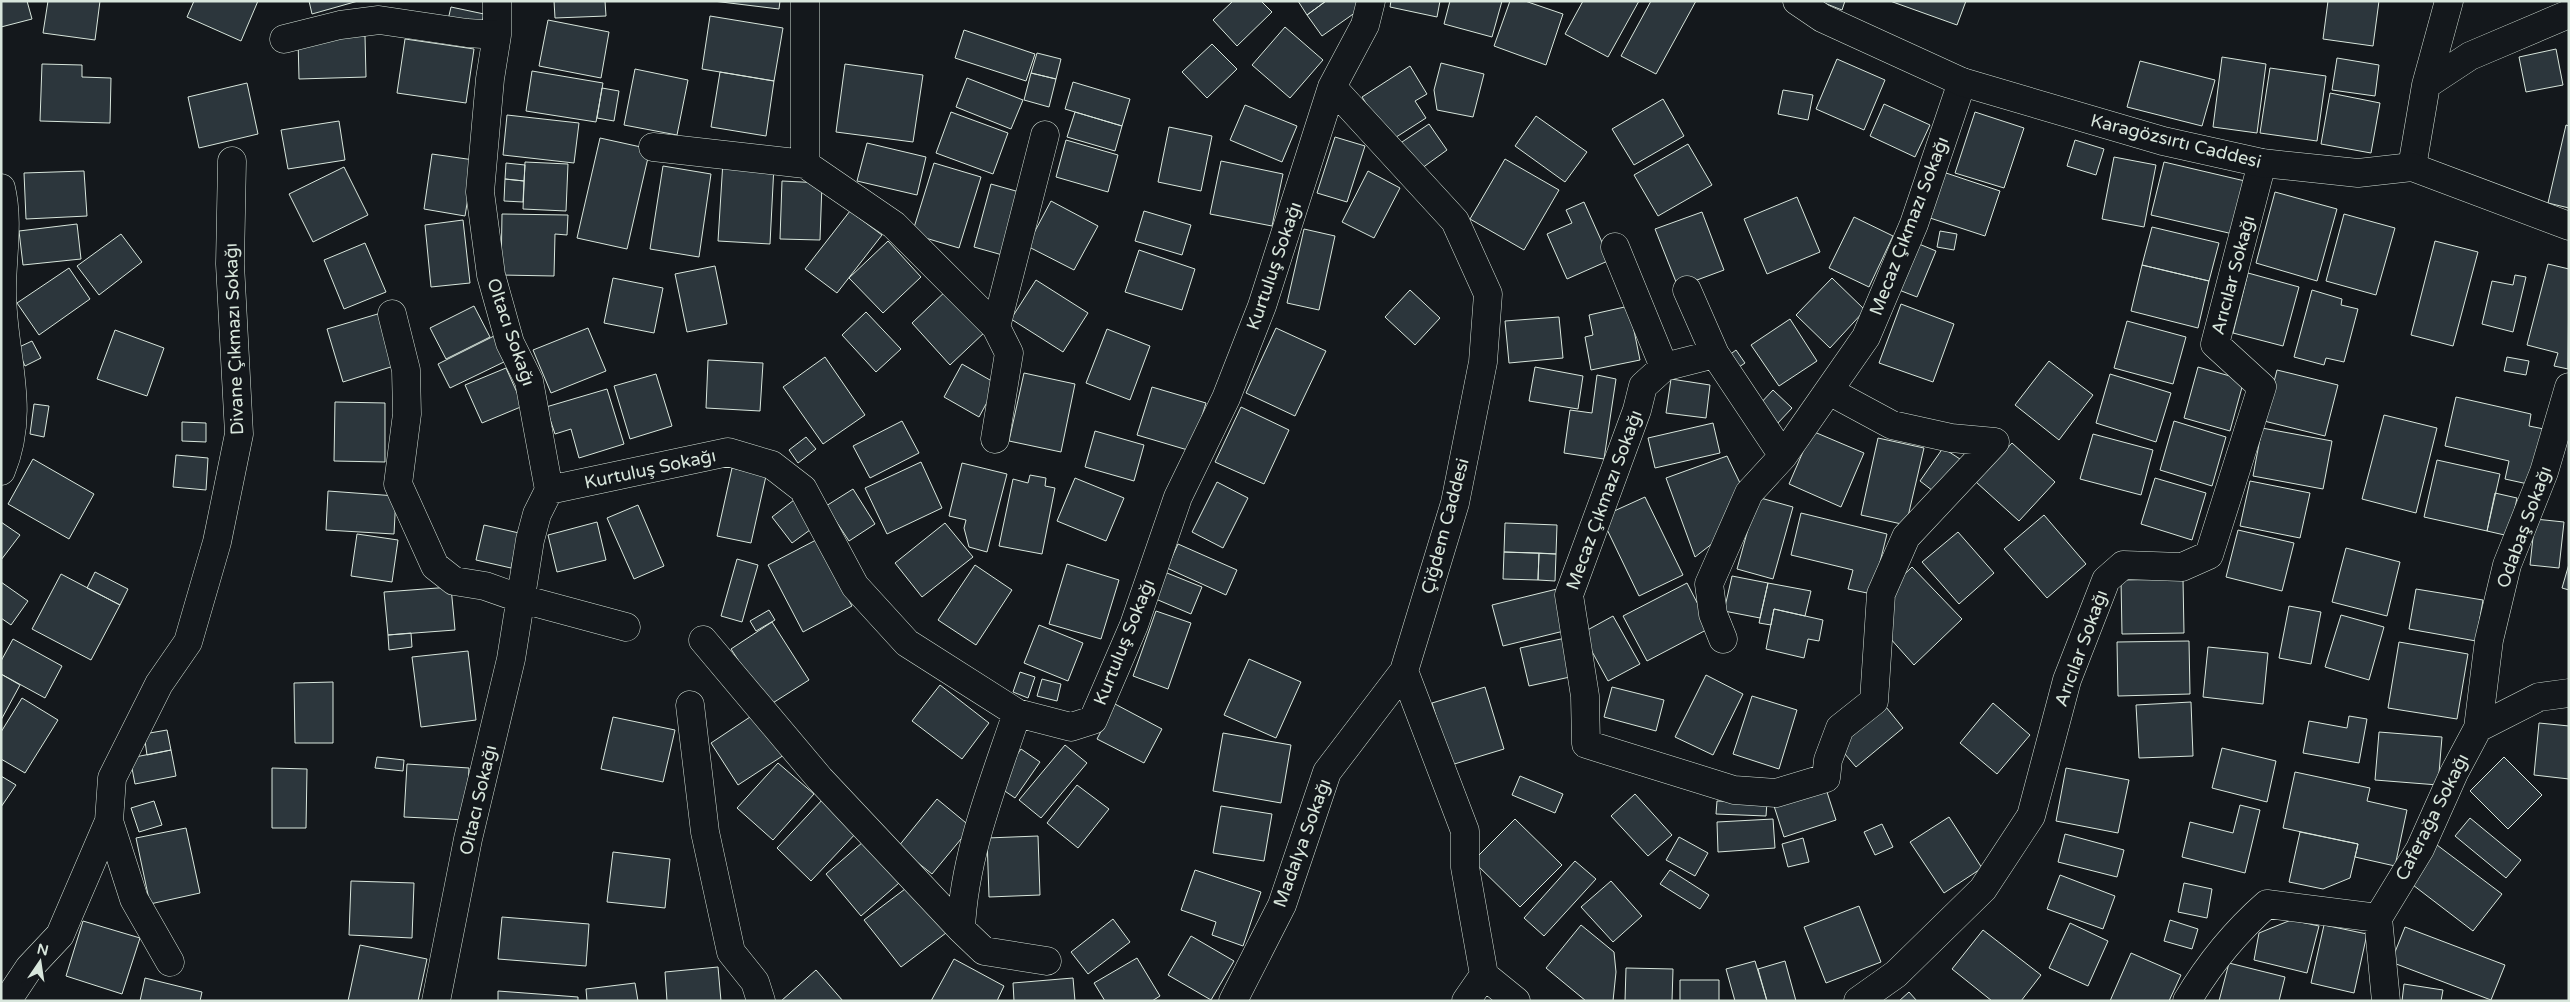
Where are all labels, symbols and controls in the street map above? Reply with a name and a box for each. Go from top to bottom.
street label: Karagözsırtı Caddesi [2088,109,2264,173]
street label: Mecaz Çıkmazı Sokağı [1865,133,1953,319]
street label: Kurtuluş Sokağı [1242,199,1306,333]
street label: Arıcılar Sokağı [2207,213,2259,337]
street label: Divane Çıkmazı Sokağı [220,243,248,435]
street label: Oltacı Sokağı [482,275,540,389]
street label: Mecaz Çıkmazı Sokağı [1561,407,1647,593]
street label: Kurtuluş Sokağı [582,444,718,494]
street label: Çiğdem Caddesi [1416,456,1474,596]
street label: Odabaş Sokağı [2492,463,2556,591]
street label: Kurtuluş Sokağı [1089,576,1159,708]
street label: Arıcılar Sokağı [2050,587,2112,709]
street label: Oltacı Sokağı [455,743,501,857]
street label: Caferağa Sokağı [2390,750,2474,884]
street label: Madalya Sokağı [1269,776,1335,910]
north arrow [15,937,65,987]
text: N [35,940,50,959]

